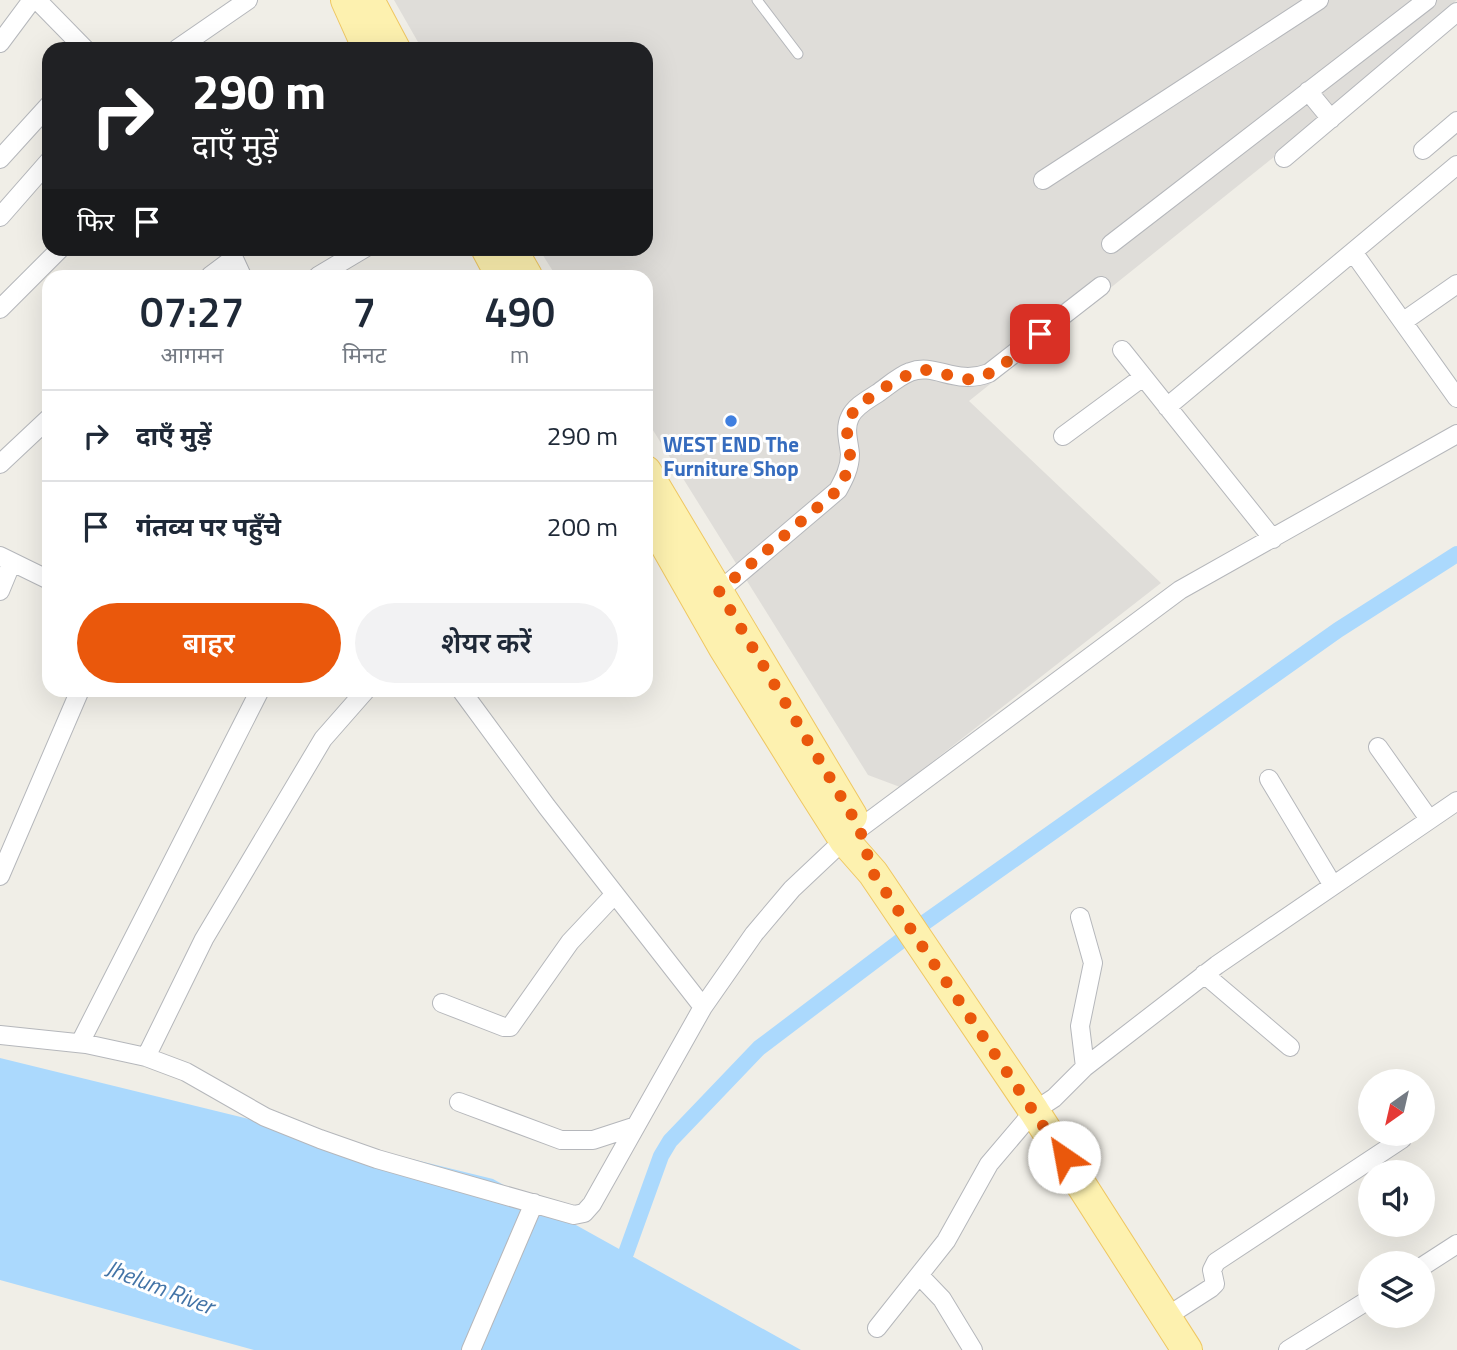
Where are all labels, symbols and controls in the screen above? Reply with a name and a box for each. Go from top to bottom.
text: 290 m [192,53,326,128]
icon: right [77,70,168,161]
text: दाएँ मुड़ें [192,121,278,169]
text: फिर [77,202,114,241]
icon: arrive [128,203,166,241]
text: 07:27 [140,279,244,343]
text: 7 [352,279,376,343]
text: 490 [484,279,555,343]
pin [1010,304,1070,364]
icon: arrive [1021,315,1059,353]
text: आगमन [161,337,224,372]
text: मिनट [342,337,386,372]
text: m [510,337,529,372]
marker: WEST END The Furniture Shop [723,413,739,429]
text: दाएँ मुड़ें [136,416,212,455]
text: 290 m [547,416,618,455]
icon: right [77,417,115,455]
place label: WEST END The Furniture Shop [663,428,799,484]
text: गंतव्य पर पहुँचे [136,507,281,546]
text: 200 m [547,507,618,546]
icon: arrive [77,508,115,546]
button: बाहर [77,603,341,683]
button: शेयर करें [355,603,618,683]
north arrow [1358,1069,1435,1146]
map controls [1358,1069,1435,1328]
position arrow [1027,1120,1101,1194]
button: sound [1358,1160,1435,1237]
water label: Jhelum River [101,1250,222,1324]
button: layers [1358,1251,1435,1328]

